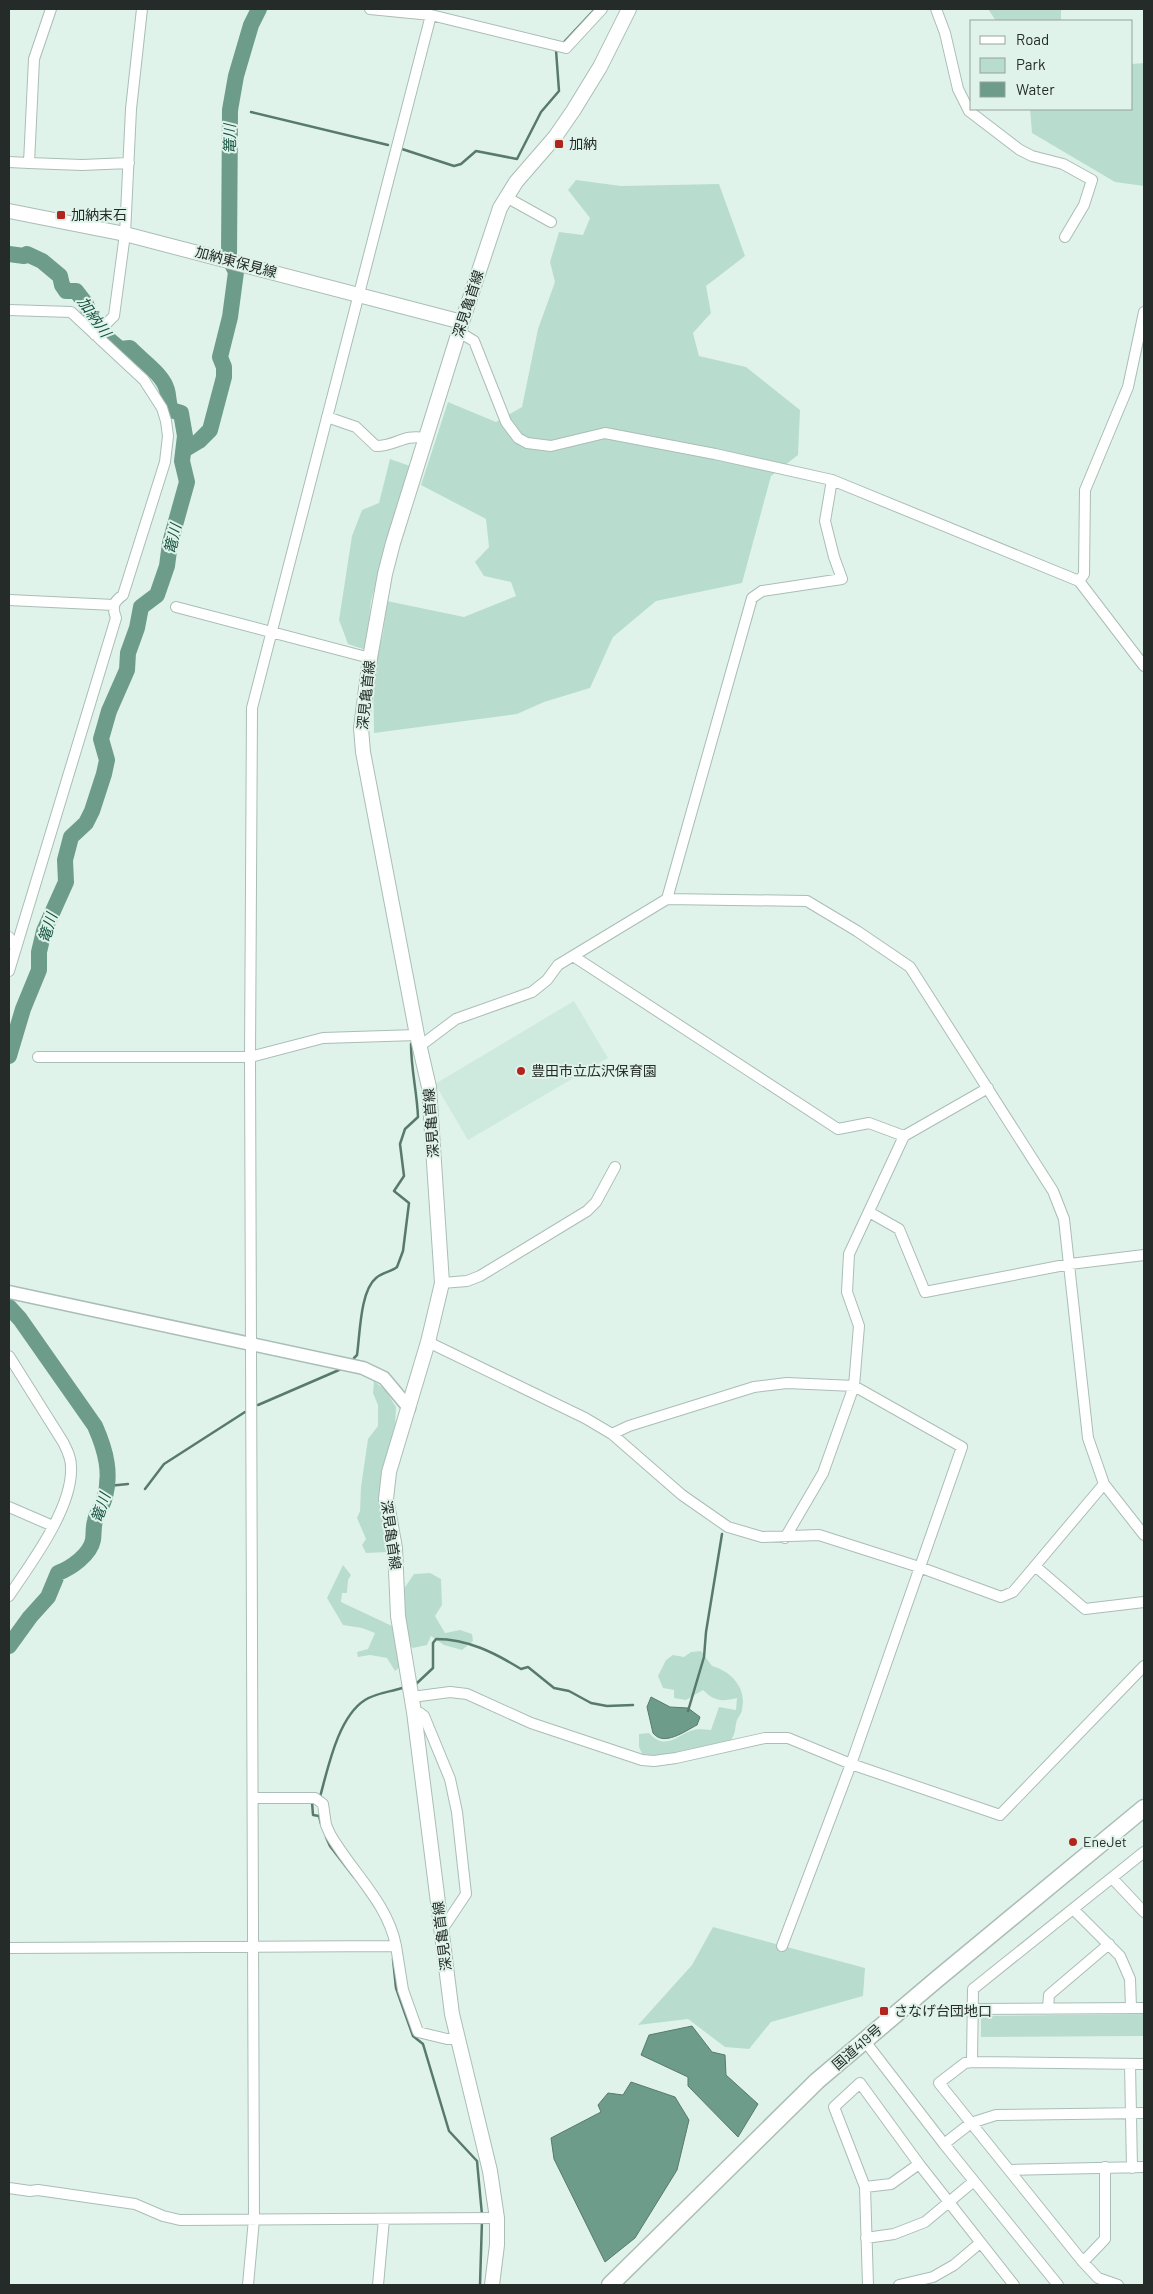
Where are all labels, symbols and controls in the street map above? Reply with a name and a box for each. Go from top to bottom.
legend [970,20,1133,110]
text: Road [1016,30,1049,48]
text: Park [1016,55,1046,73]
text: Water [1016,80,1055,98]
water label: 篭川 [220,122,238,154]
place label: 加納 [569,135,597,152]
marker: 加納 [553,138,565,150]
place label: 加納末石 [71,206,127,223]
marker: 加納末石 [55,209,67,221]
street label: 加納東保見線 [193,242,279,281]
street label: 深見亀首線 [449,268,486,340]
water label: 加納川 [75,293,116,342]
water label: 篭川 [160,520,185,555]
street label: 深見亀首線 [353,659,378,731]
water label: 篭川 [34,909,61,945]
place label: 豊田市立広沢保育園 [531,1062,657,1079]
marker: 豊田市立広沢保育園 [515,1065,527,1077]
street label: 深見亀首線 [420,1088,441,1159]
water label: 篭川 [87,1489,114,1525]
street label: 深見亀首線 [378,1499,405,1571]
place label: EneJet [1083,1833,1127,1850]
marker: EneJet [1067,1836,1079,1848]
street label: 深見亀首線 [429,1900,454,1972]
place label: さなげ台団地口 [894,2002,992,2019]
marker: さなげ台団地口 [878,2005,890,2017]
street label: 国道419号 [828,2020,885,2073]

